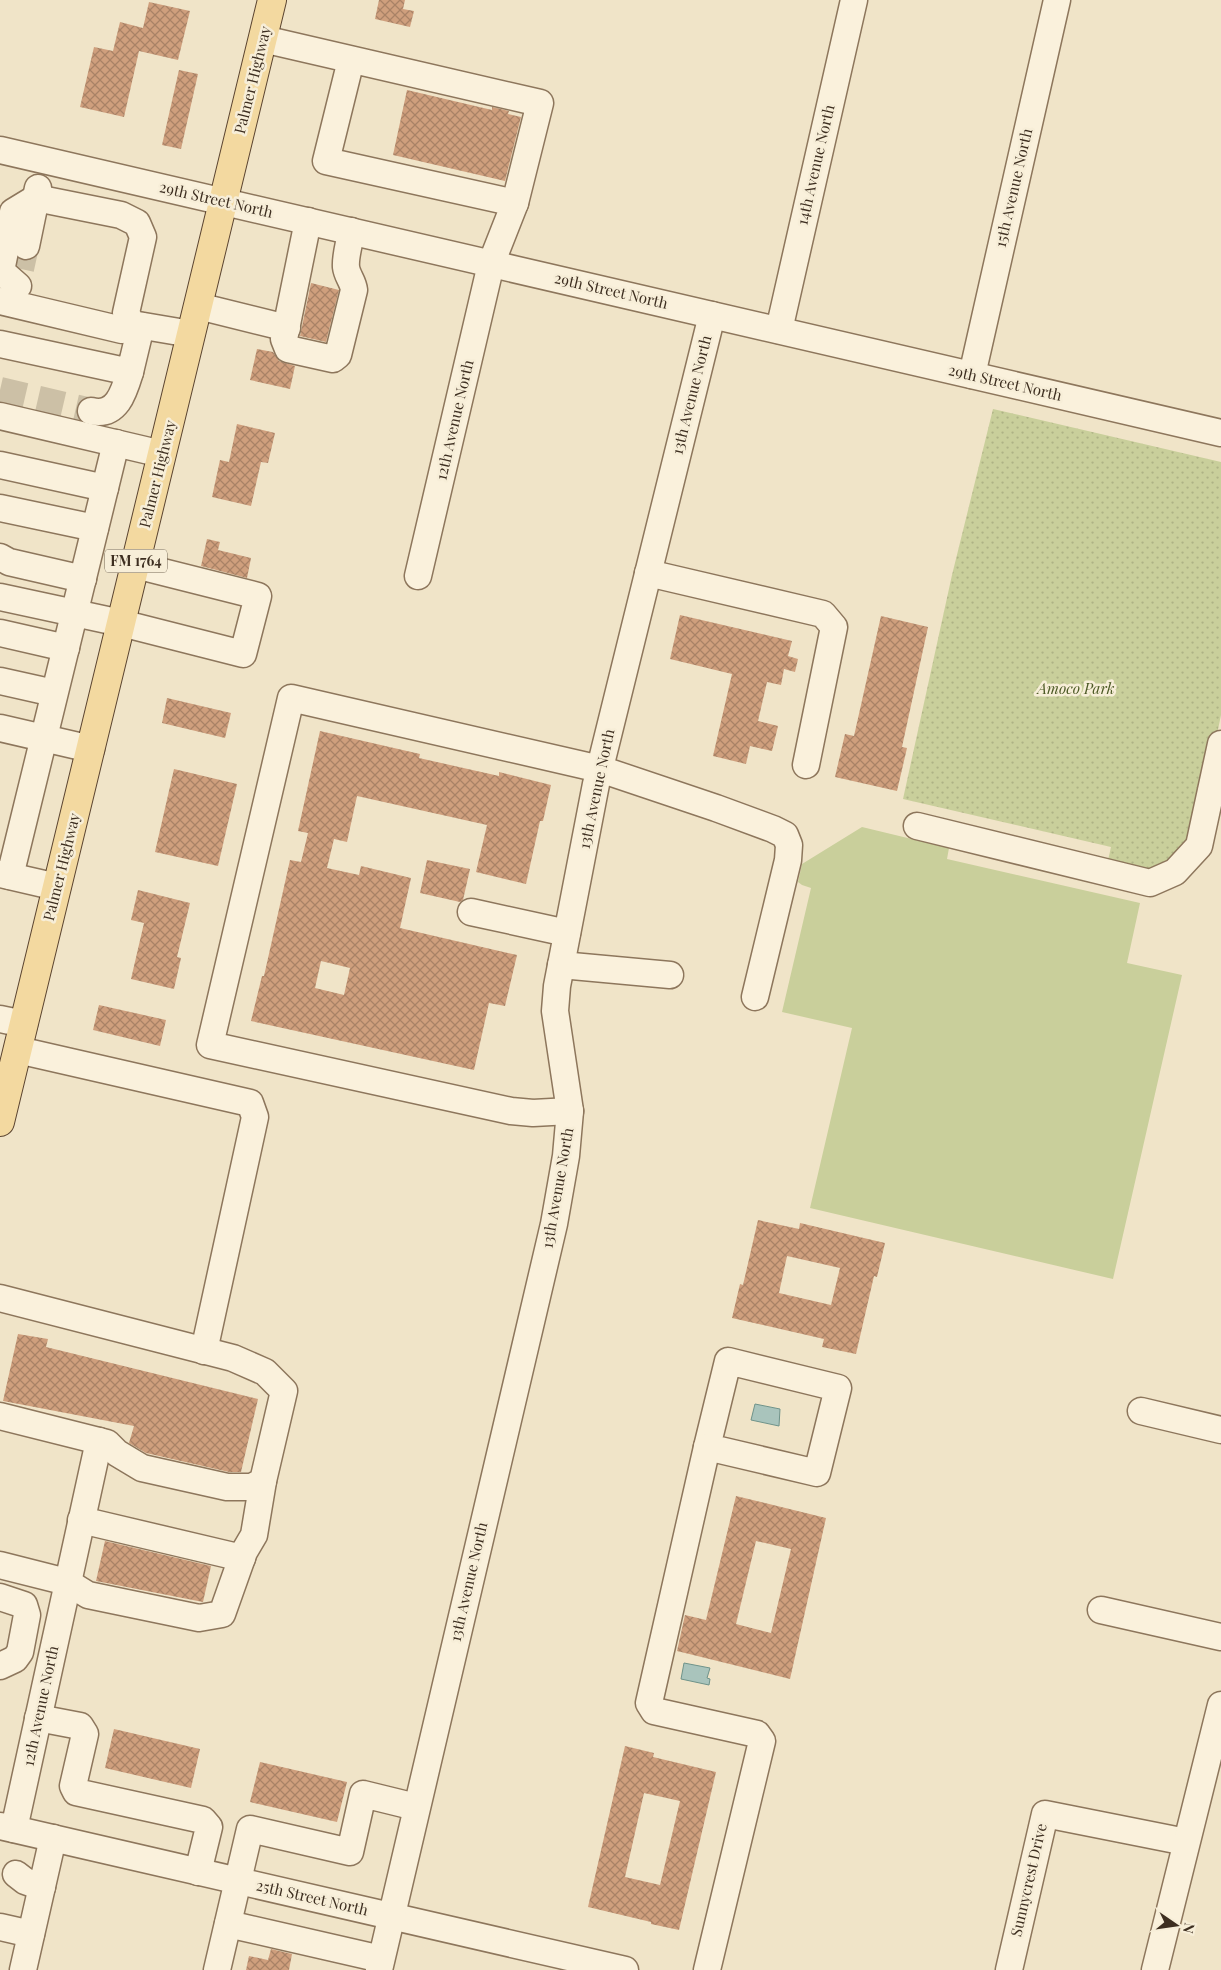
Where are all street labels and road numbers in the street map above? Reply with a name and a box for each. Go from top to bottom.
street label: Palmer Highway [229,23,275,136]
street label: 14th Avenue North [791,102,839,227]
street label: 15th Avenue North [990,126,1036,249]
street label: 29th Street North [158,176,275,222]
street label: 29th Street North [553,267,670,313]
street label: 13th Avenue North [667,333,716,456]
street label: 12th Avenue North [430,358,478,482]
street label: 29th Street North [947,359,1064,405]
street label: Palmer Highway [134,417,180,530]
road number: FM 1764 [105,550,167,572]
street label: 13th Avenue North [574,727,619,851]
street label: Palmer Highway [38,810,84,923]
street label: 13th Avenue North [537,1126,577,1250]
street label: 13th Avenue North [445,1520,492,1643]
street label: 12th Avenue North [17,1644,63,1768]
street label: Sunnycrest Drive [1005,1821,1051,1938]
street label: 25th Street North [254,1874,370,1920]

